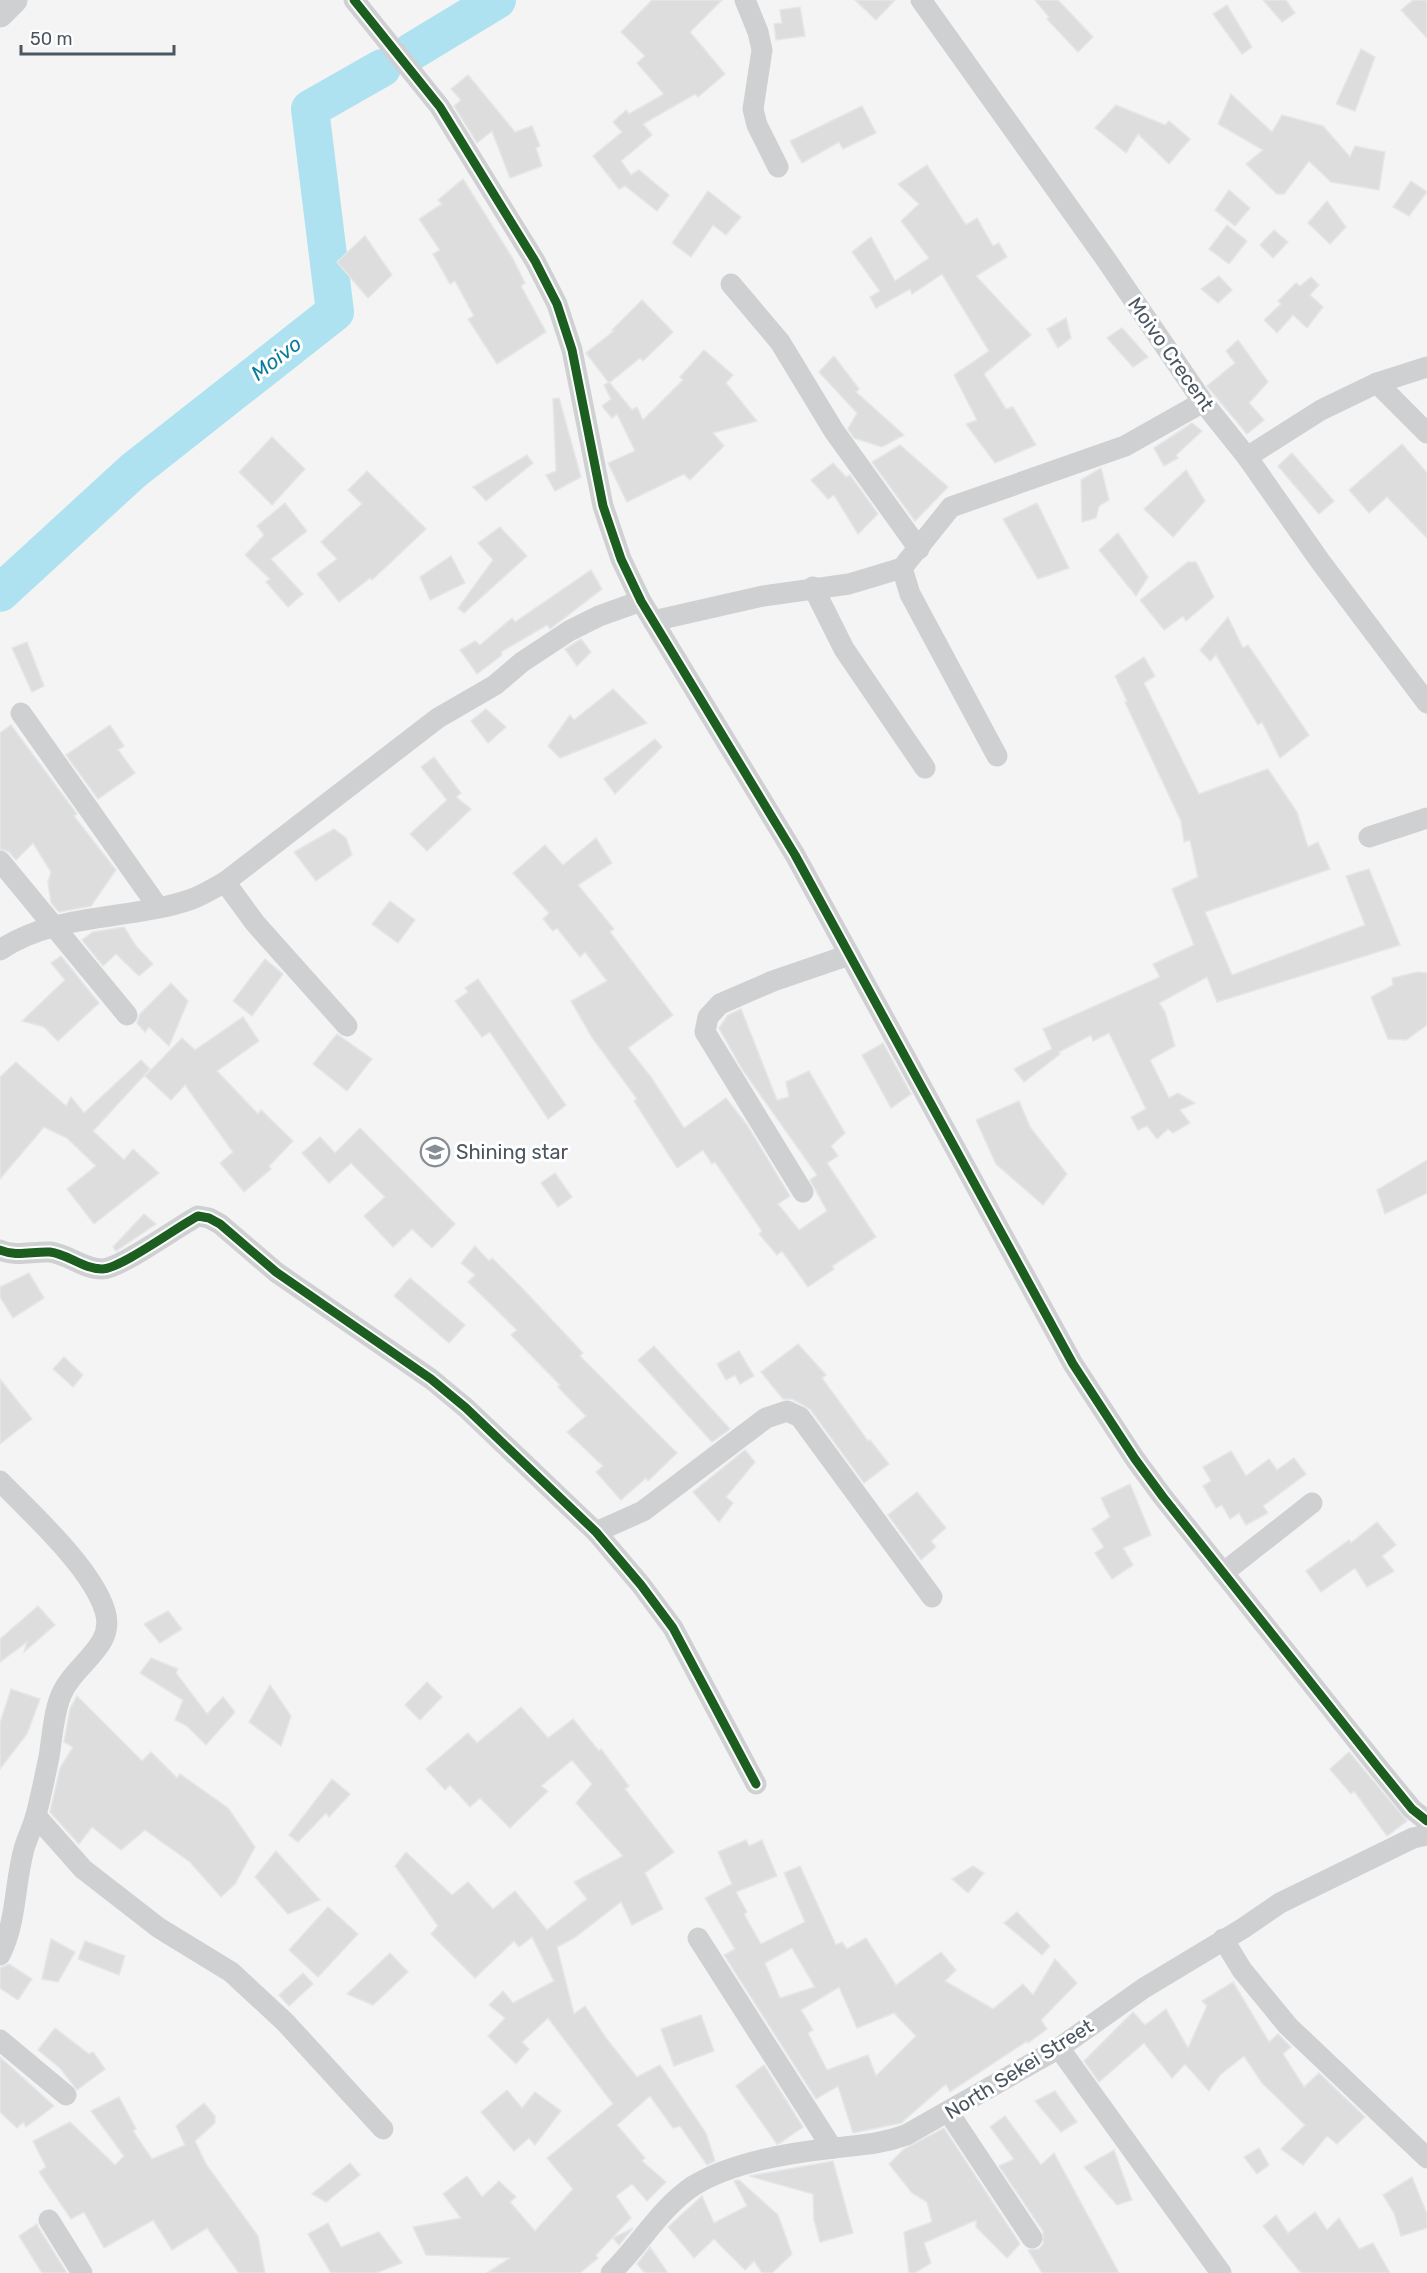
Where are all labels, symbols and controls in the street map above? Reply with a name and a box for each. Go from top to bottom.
scale bar [21,18,174,56]
text: 50 m [30,28,73,50]
street label: Moivo Crecent [1123,293,1219,416]
water label: Moivo [246,331,306,385]
school or university icon: Shining star [419,1136,451,1168]
place label: Shining star [456,1140,568,1164]
street label: North Sekei Street [941,2014,1098,2124]

